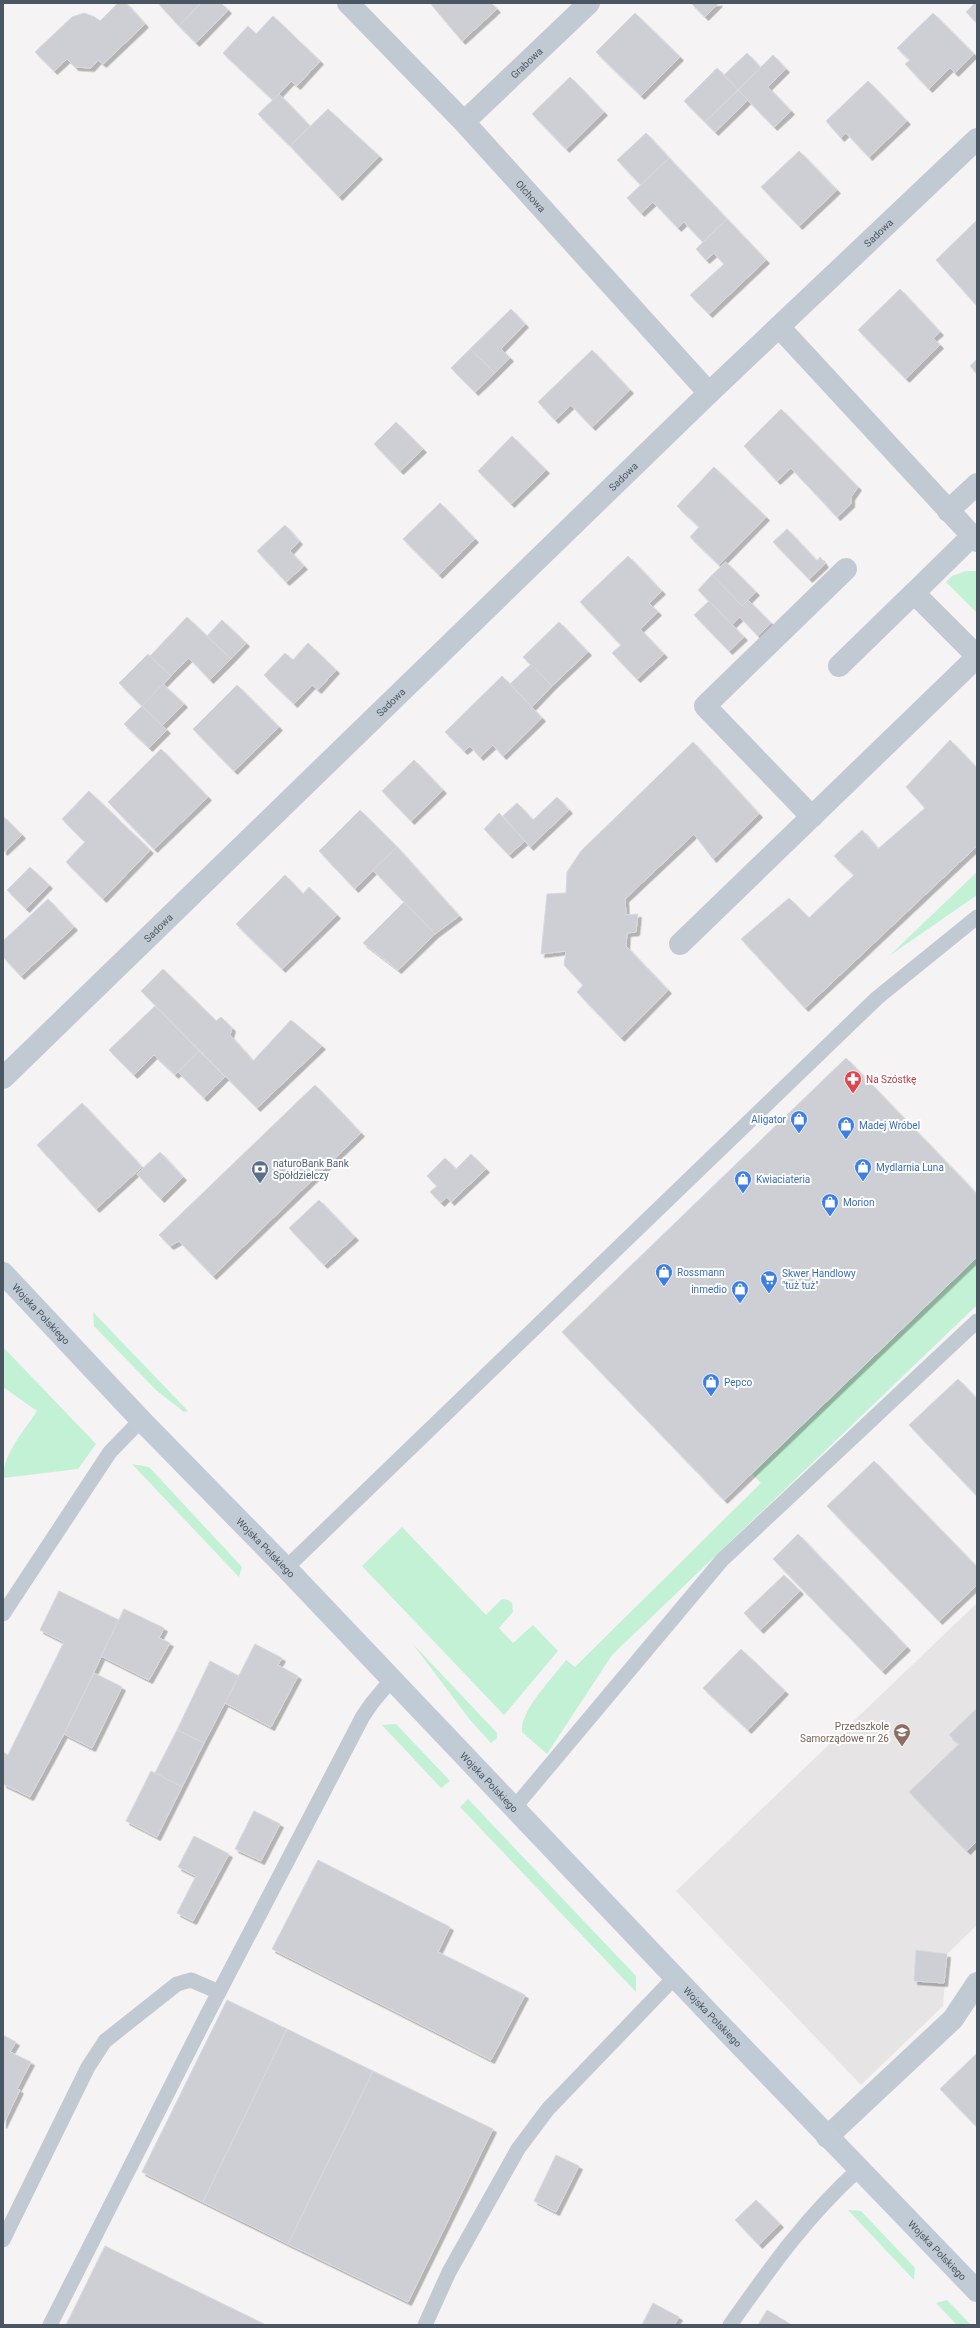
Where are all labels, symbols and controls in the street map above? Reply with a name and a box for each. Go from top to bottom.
street label: Grabowa [508,45,545,81]
street label: Olchowa [513,178,548,214]
street label: Sadowa [862,217,895,249]
street label: Sadowa [607,460,640,493]
street label: Sadowa [374,686,408,719]
street label: Sadowa [142,912,175,944]
pharmacy icon: Na Szóstkę [843,1069,863,1094]
place label: Na Szóstkę [866,1074,916,1085]
shop icon: Aligator [789,1109,809,1134]
place label: Aligator [751,1114,787,1125]
shop icon: Madej Wróbel [836,1115,856,1140]
place label: Madej Wróbel [859,1120,920,1131]
shop icon: Mydlarnia Luna [853,1157,873,1182]
place label: naturoBank Bank Spółdzielczy [273,1158,350,1181]
bank icon: naturoBank Bank Spółdzielczy [250,1159,270,1184]
place label: Mydlarnia Luna [876,1162,944,1173]
shop icon: Kwiaciateria [733,1169,753,1194]
place label: Kwiaciateria [756,1174,810,1185]
shop icon: Morion [820,1192,840,1217]
place label: Morion [843,1197,874,1208]
shop icon: Rossmann [654,1262,674,1287]
place label: Rossmann [677,1267,724,1278]
place label: Skwer Handlowy "tuż tuż" [782,1268,856,1291]
supermarket icon: Skwer Handlowy "tuż tuż" [759,1269,779,1294]
shop icon: inmedio [730,1279,750,1304]
street label: Wojska Polskiego [10,1282,72,1347]
place label: inmedio [691,1284,727,1295]
shop icon: Pepco [701,1372,721,1397]
place label: Pepco [724,1377,752,1388]
street label: Wojska Polskiego [234,1516,297,1580]
place label: Przedszkole Samorządowe nr 26 [800,1721,889,1744]
school or university icon: Przedszkole Samorządowe nr 26 [892,1722,912,1747]
street label: Wojska Polskiego [458,1750,520,1815]
street label: Wojska Polskiego [681,1985,744,2049]
street label: Wojska Polskiego [906,2218,969,2283]

